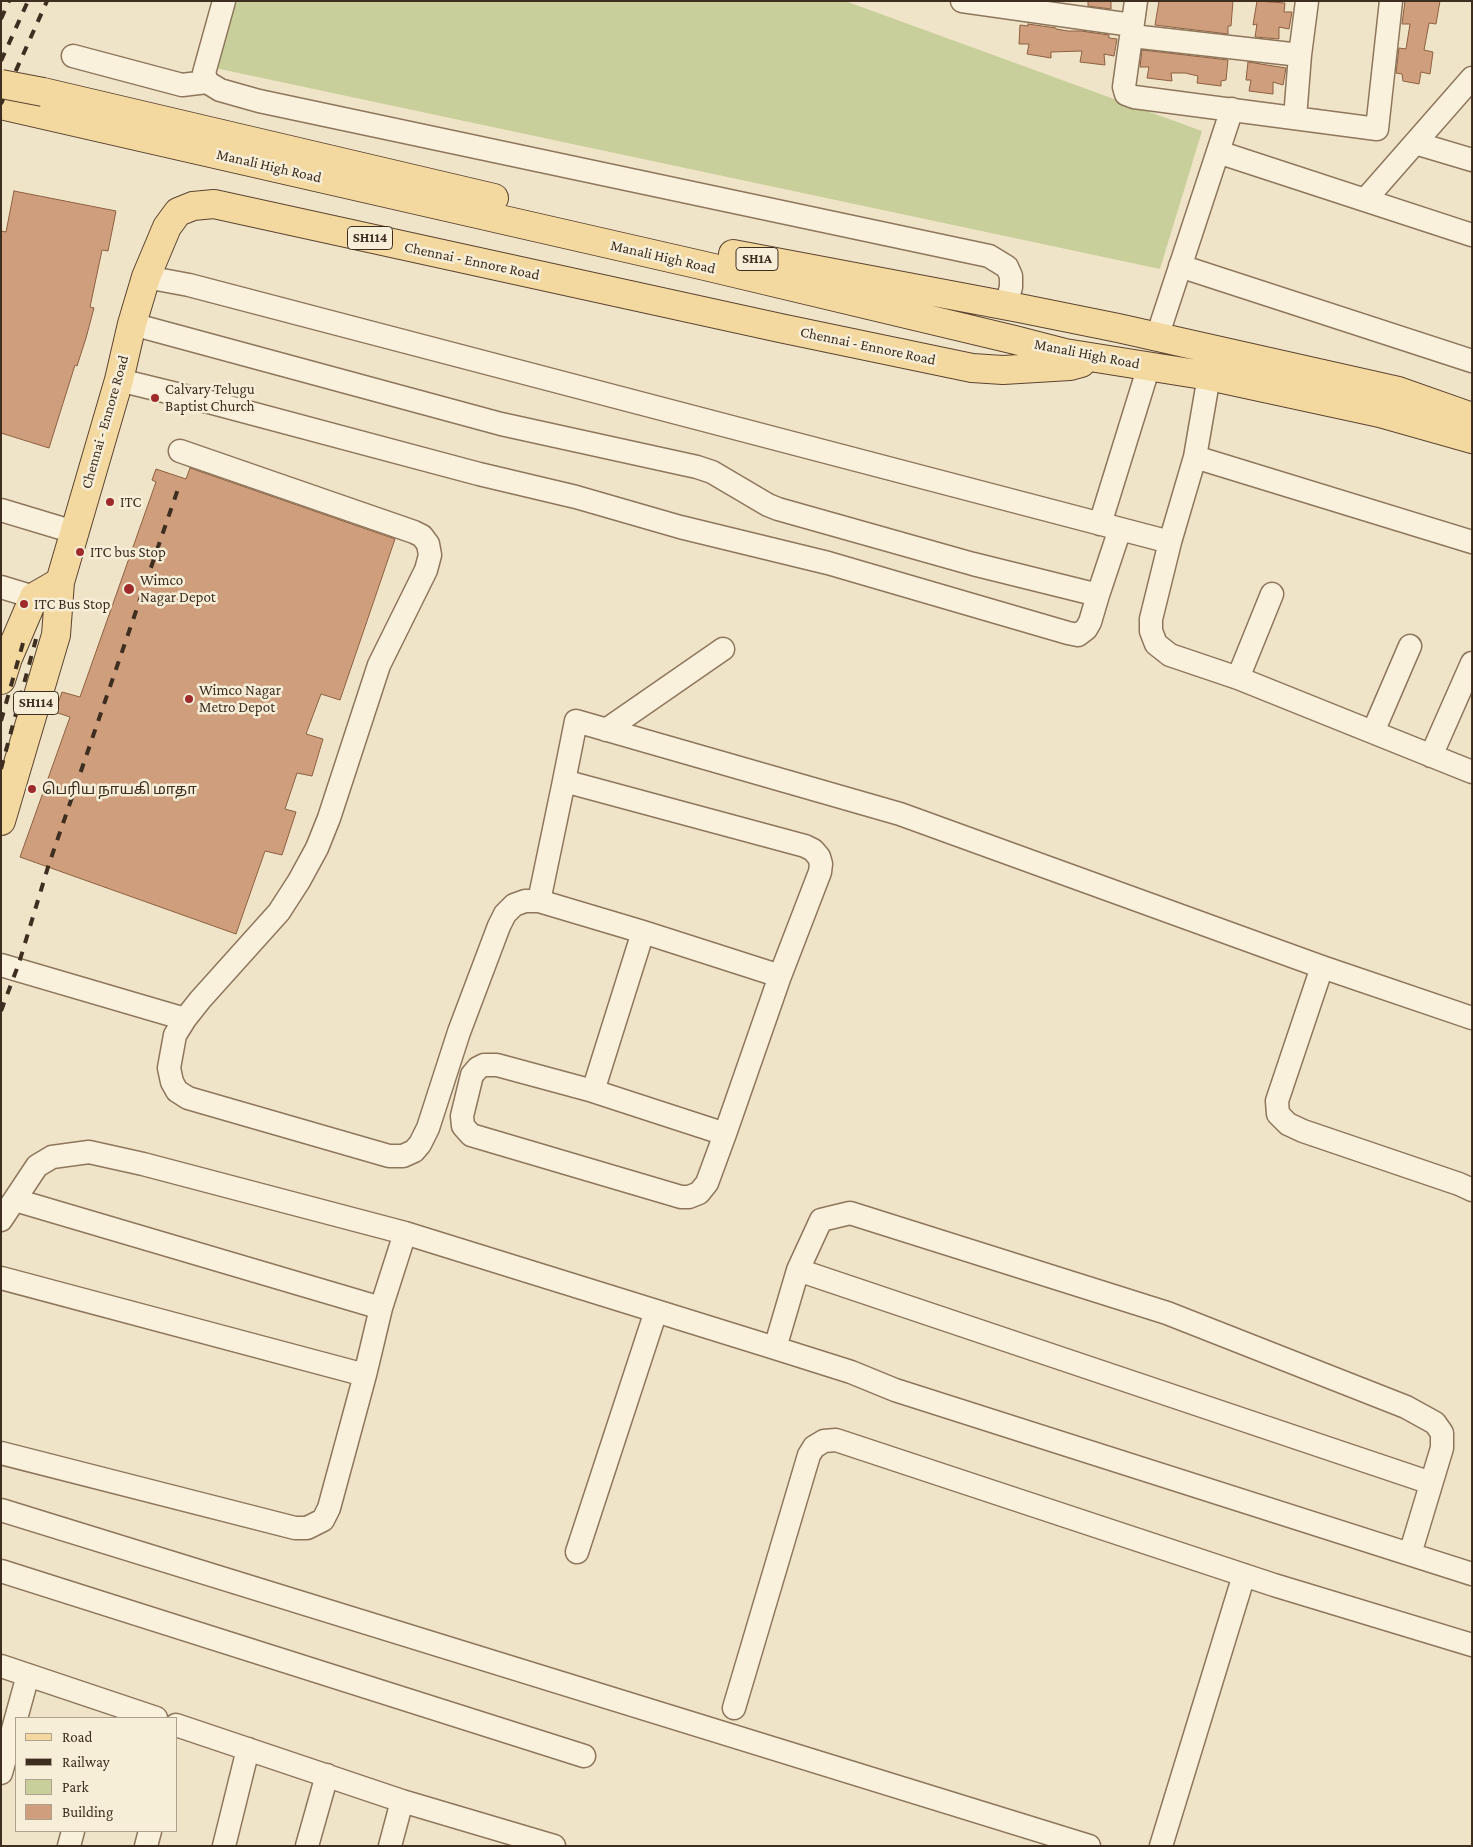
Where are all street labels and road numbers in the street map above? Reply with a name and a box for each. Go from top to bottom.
street label: Manali High Road [215,145,323,187]
road number: SH114 [348,227,392,250]
street label: Manali High Road [609,236,717,278]
street label: Chennai - Ennore Road [403,238,541,284]
road number: SH1A [736,248,778,270]
street label: Chennai - Ennore Road [799,323,937,369]
street label: Manali High Road [1033,335,1141,373]
street label: Chennai - Ennore Road [77,353,133,491]
road number: SH114 [14,691,58,714]

